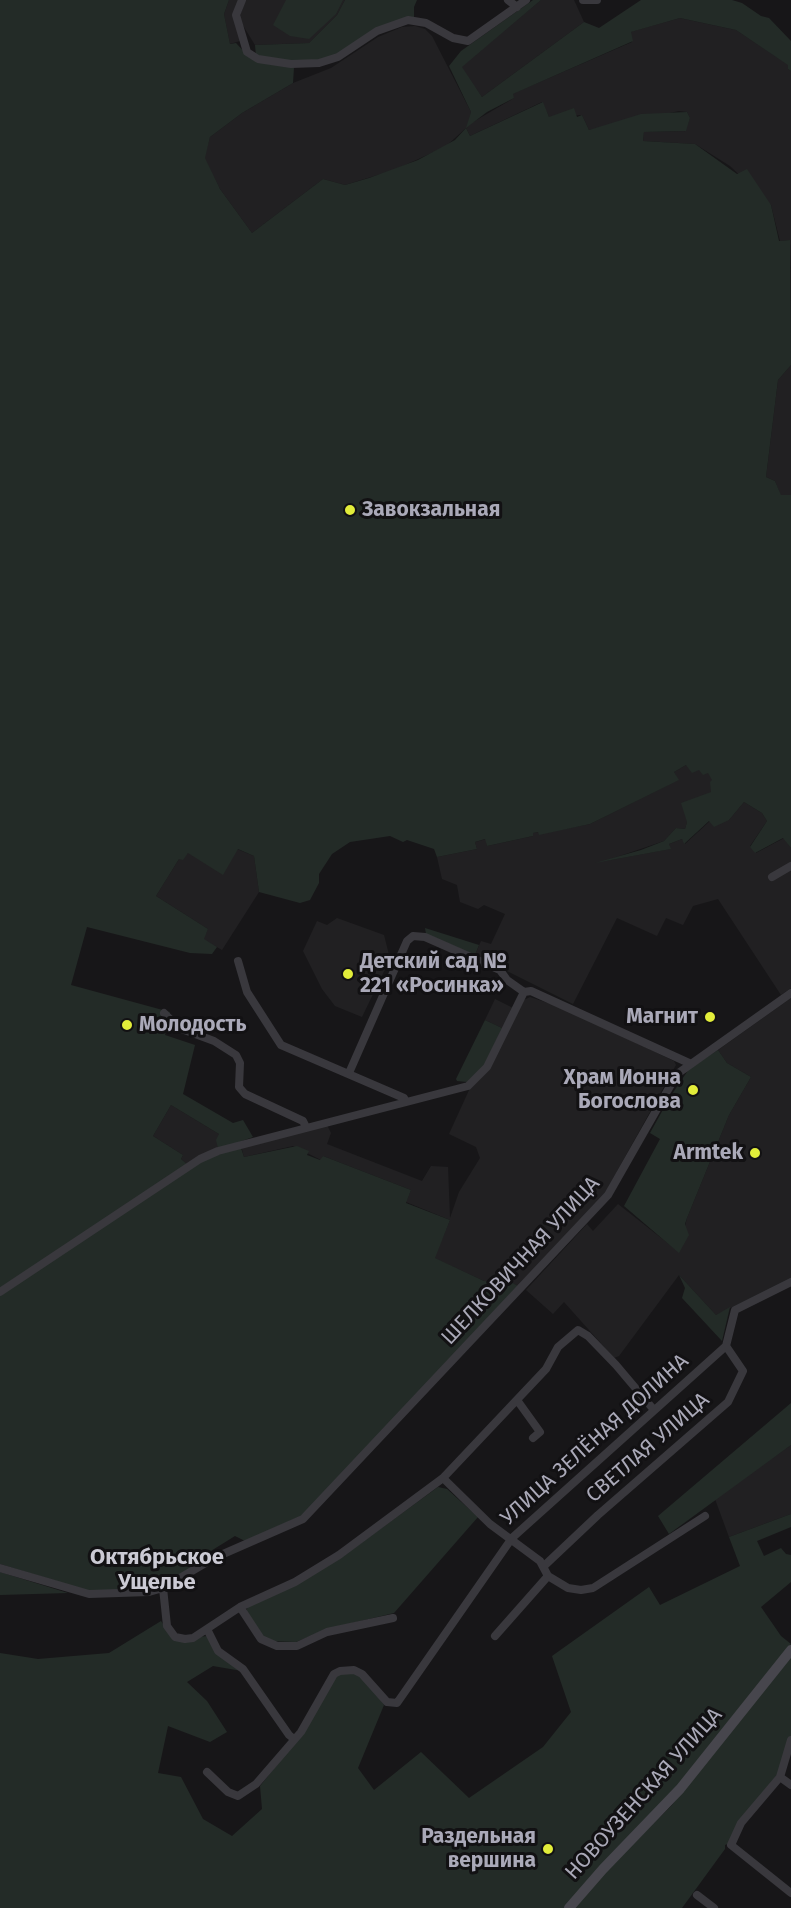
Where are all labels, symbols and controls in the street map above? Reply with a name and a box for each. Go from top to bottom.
place label: Завокзальная [362,497,500,523]
marker: Завокзальная [343,503,357,517]
place label: Детский сад № 221 «Росинка» [360,949,507,999]
marker: Детский сад № 221 «Росинка» [341,967,355,981]
place label: Магнит [626,1004,698,1030]
marker: Магнит [703,1010,717,1024]
place label: Молодость [139,1012,246,1038]
marker: Молодость [120,1018,134,1032]
place label: Храм Ионна Богослова [564,1065,681,1115]
marker: Храм Ионна Богослова [686,1083,700,1097]
place label: Armtek [674,1140,743,1166]
marker: Armtek [748,1146,762,1160]
street label: ШЕЛКОВИЧНАЯ УЛИЦА [437,1172,605,1350]
street label: УЛИЦА ЗЕЛЁНАЯ ДОЛИНА [496,1349,694,1531]
street label: СВЕТЛАЯ УЛИЦА [581,1388,715,1508]
district label: Октябрьское Ущелье [90,1545,224,1597]
street label: НОВОУЗЕНСКАЯ УЛИЦА [560,1703,728,1885]
place label: Раздельная вершина [421,1824,536,1874]
marker: Раздельная вершина [541,1842,555,1856]

